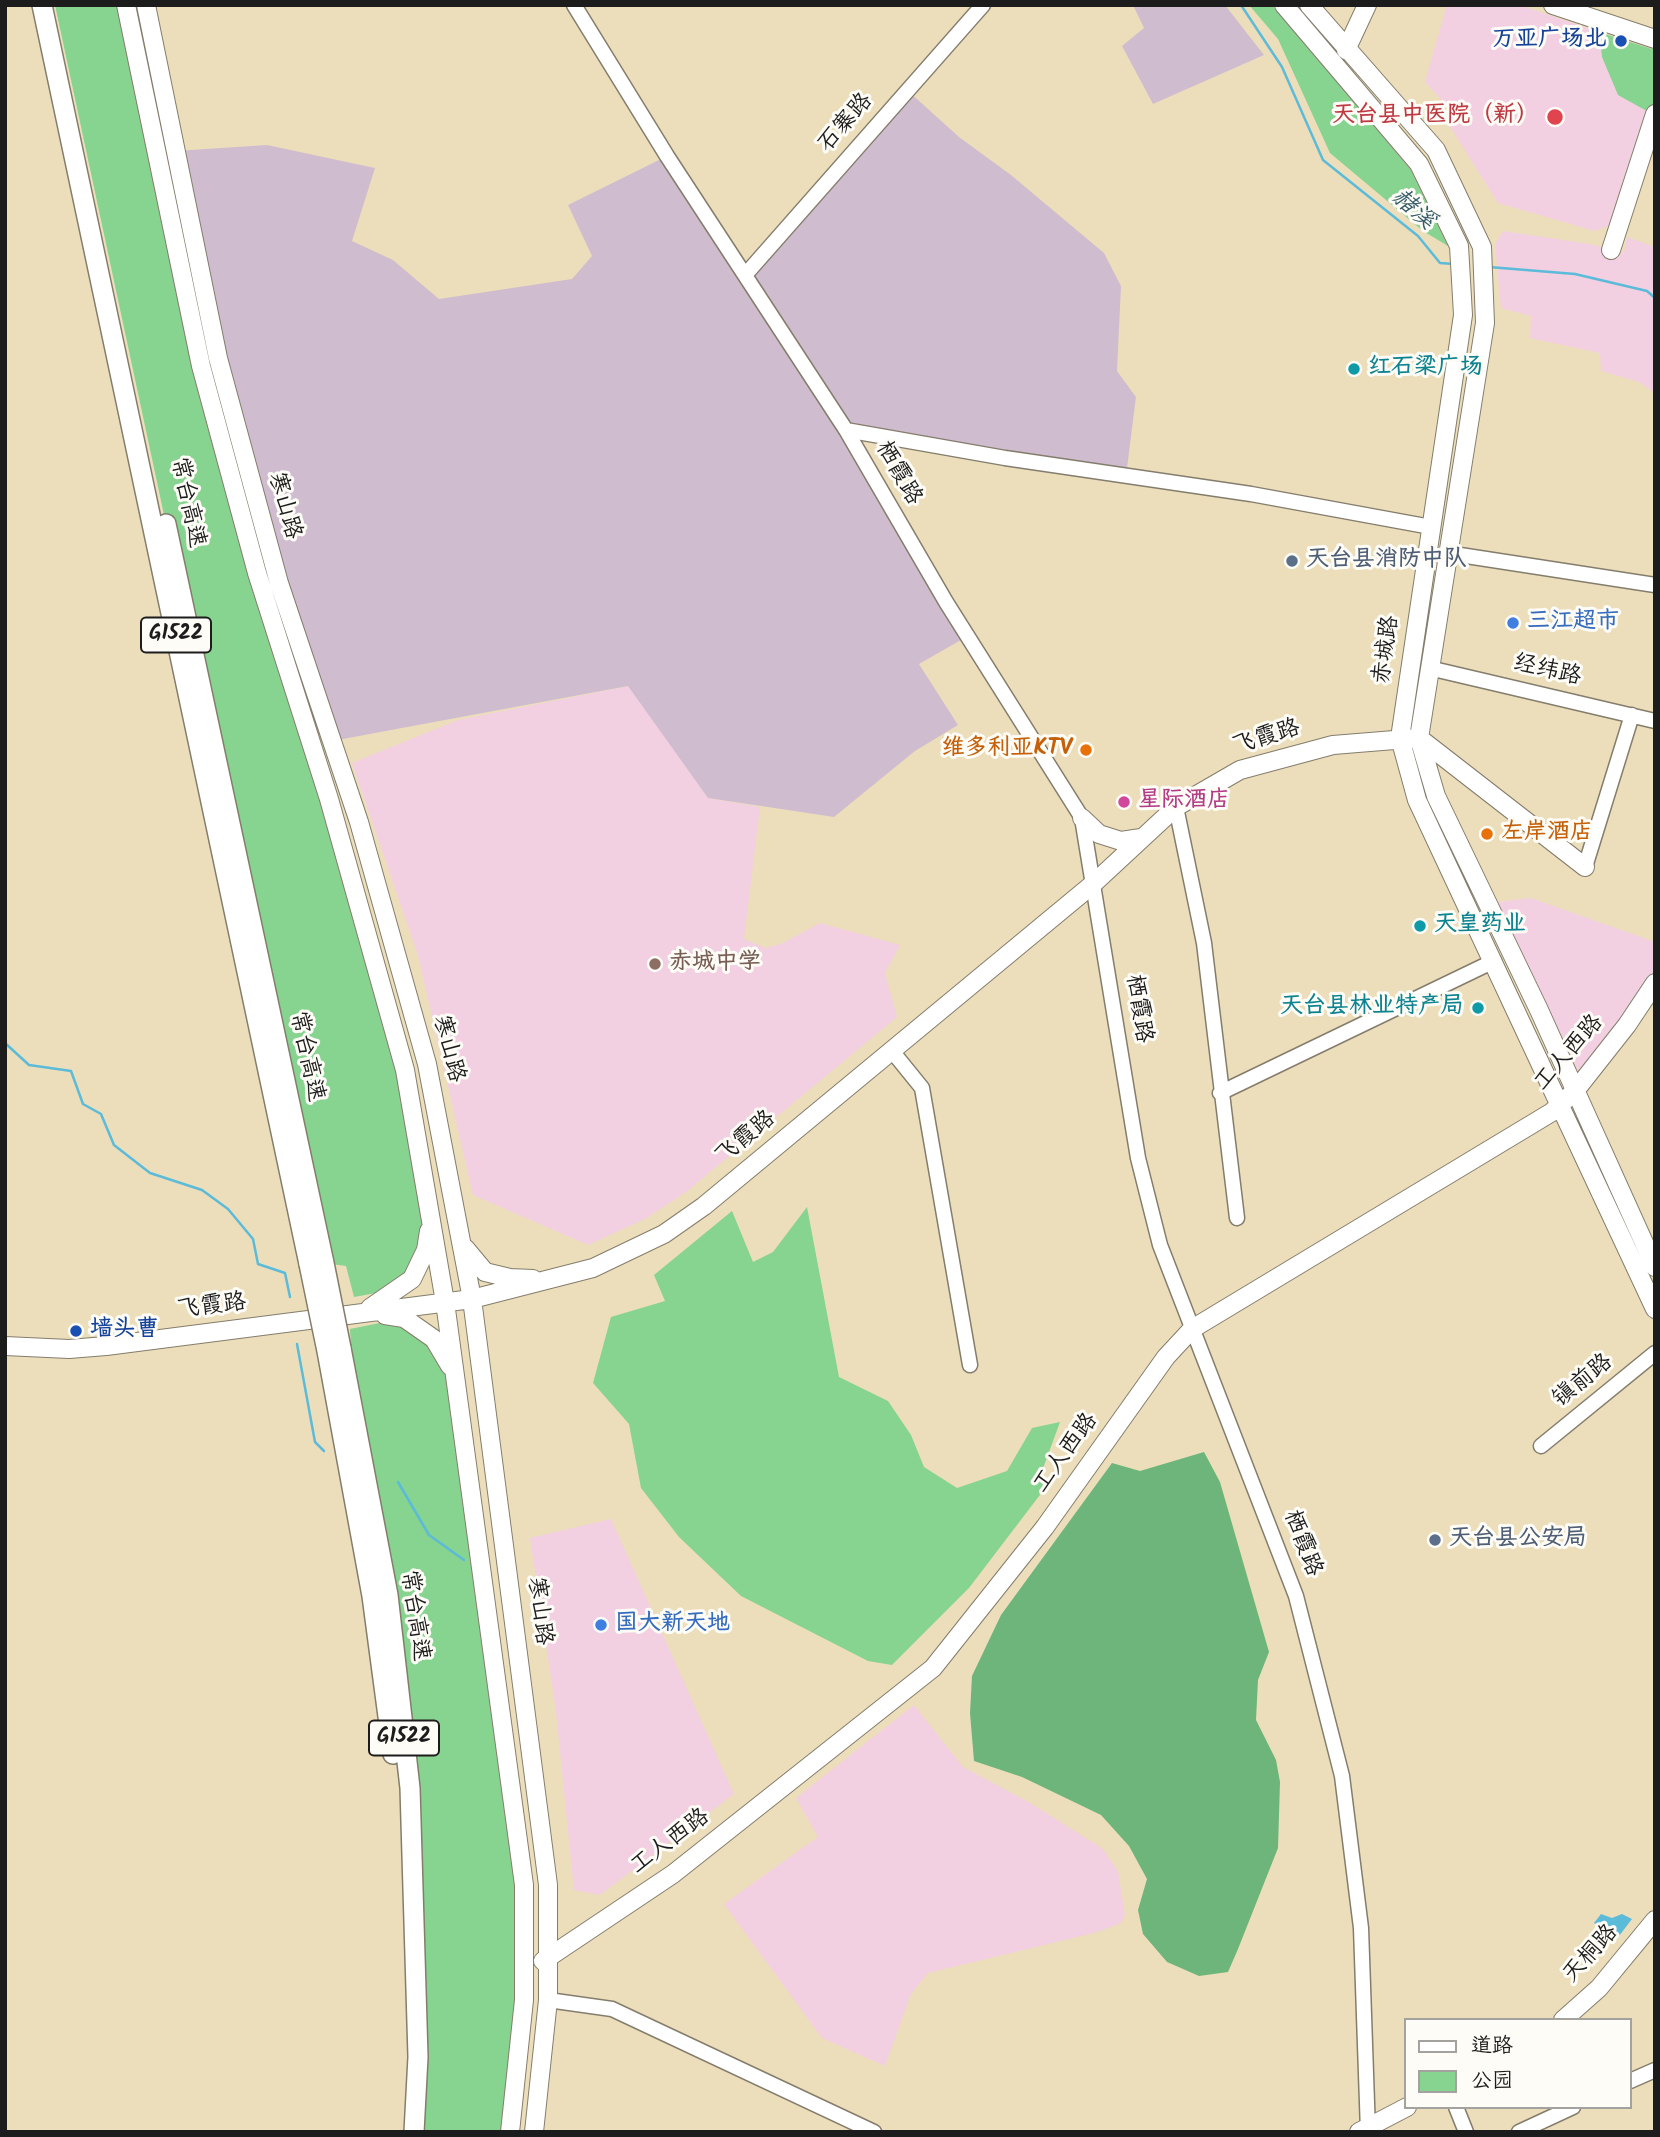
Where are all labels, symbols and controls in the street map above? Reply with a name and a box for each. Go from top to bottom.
place label: 万亚广场北 [1492,27,1607,55]
marker: 万亚广场北 [1613,33,1629,49]
street label: 石寨路 [814,89,880,159]
place label: 天台县中医院（新） [1332,103,1539,131]
marker: 天台县中医院（新） [1545,107,1565,127]
water label: 赭溪 [1384,184,1440,238]
place label: 红石梁广场 [1368,355,1483,383]
marker: 红石梁广场 [1346,361,1362,377]
street label: 栖霞路 [868,437,926,511]
street label: 常台高速 [163,455,209,551]
street label: 寒山路 [261,469,305,543]
place label: 天台县消防中队 [1306,547,1467,575]
marker: 天台县消防中队 [1284,553,1300,569]
place label: 三江超市 [1527,609,1619,637]
street label: 赤城路 [1370,614,1406,686]
marker: 三江超市 [1505,615,1521,631]
road number: G1522 [141,618,211,652]
street label: 经纬路 [1510,651,1584,693]
street label: 飞霞路 [1230,716,1304,762]
place label: 维多利亚KTV [941,736,1072,764]
marker: 维多利亚KTV [1078,742,1094,758]
place label: 星际酒店 [1138,788,1230,816]
marker: 星际酒店 [1116,794,1132,810]
place label: 左岸酒店 [1501,820,1593,848]
marker: 左岸酒店 [1479,826,1495,842]
place label: 天皇药业 [1434,912,1526,940]
marker: 天皇药业 [1412,918,1428,934]
place label: 赤城中学 [669,950,761,978]
marker: 赤城中学 [647,956,663,972]
street label: 栖霞路 [1118,973,1156,1045]
place label: 天台县林业特产局 [1280,994,1464,1022]
marker: 天台县林业特产局 [1470,1000,1486,1016]
street label: 常台高速 [282,1009,328,1105]
street label: 工人西路 [1529,1010,1611,1098]
street label: 寒山路 [425,1012,469,1086]
street label: 飞霞路 [712,1106,782,1172]
street label: 飞霞路 [176,1290,248,1326]
place label: 墙头曹 [90,1317,159,1345]
marker: 墙头曹 [68,1323,84,1339]
street label: 镇前路 [1549,1350,1619,1414]
street label: 工人西路 [1029,1409,1105,1499]
street label: 栖霞路 [1276,1507,1326,1581]
place label: 天台县公安局 [1449,1526,1587,1554]
marker: 天台县公安局 [1427,1532,1443,1548]
street label: 常台高速 [393,1569,433,1663]
street label: 寒山路 [520,1575,556,1647]
place label: 国大新天地 [615,1611,730,1639]
marker: 国大新天地 [593,1617,609,1633]
road number: G1522 [369,1720,439,1756]
street label: 工人西路 [626,1804,716,1882]
street label: 天桐路 [1559,1920,1625,1990]
legend [1404,2018,1632,2109]
text: 道路 [1471,2030,1513,2063]
text: 公园 [1471,2065,1513,2098]

